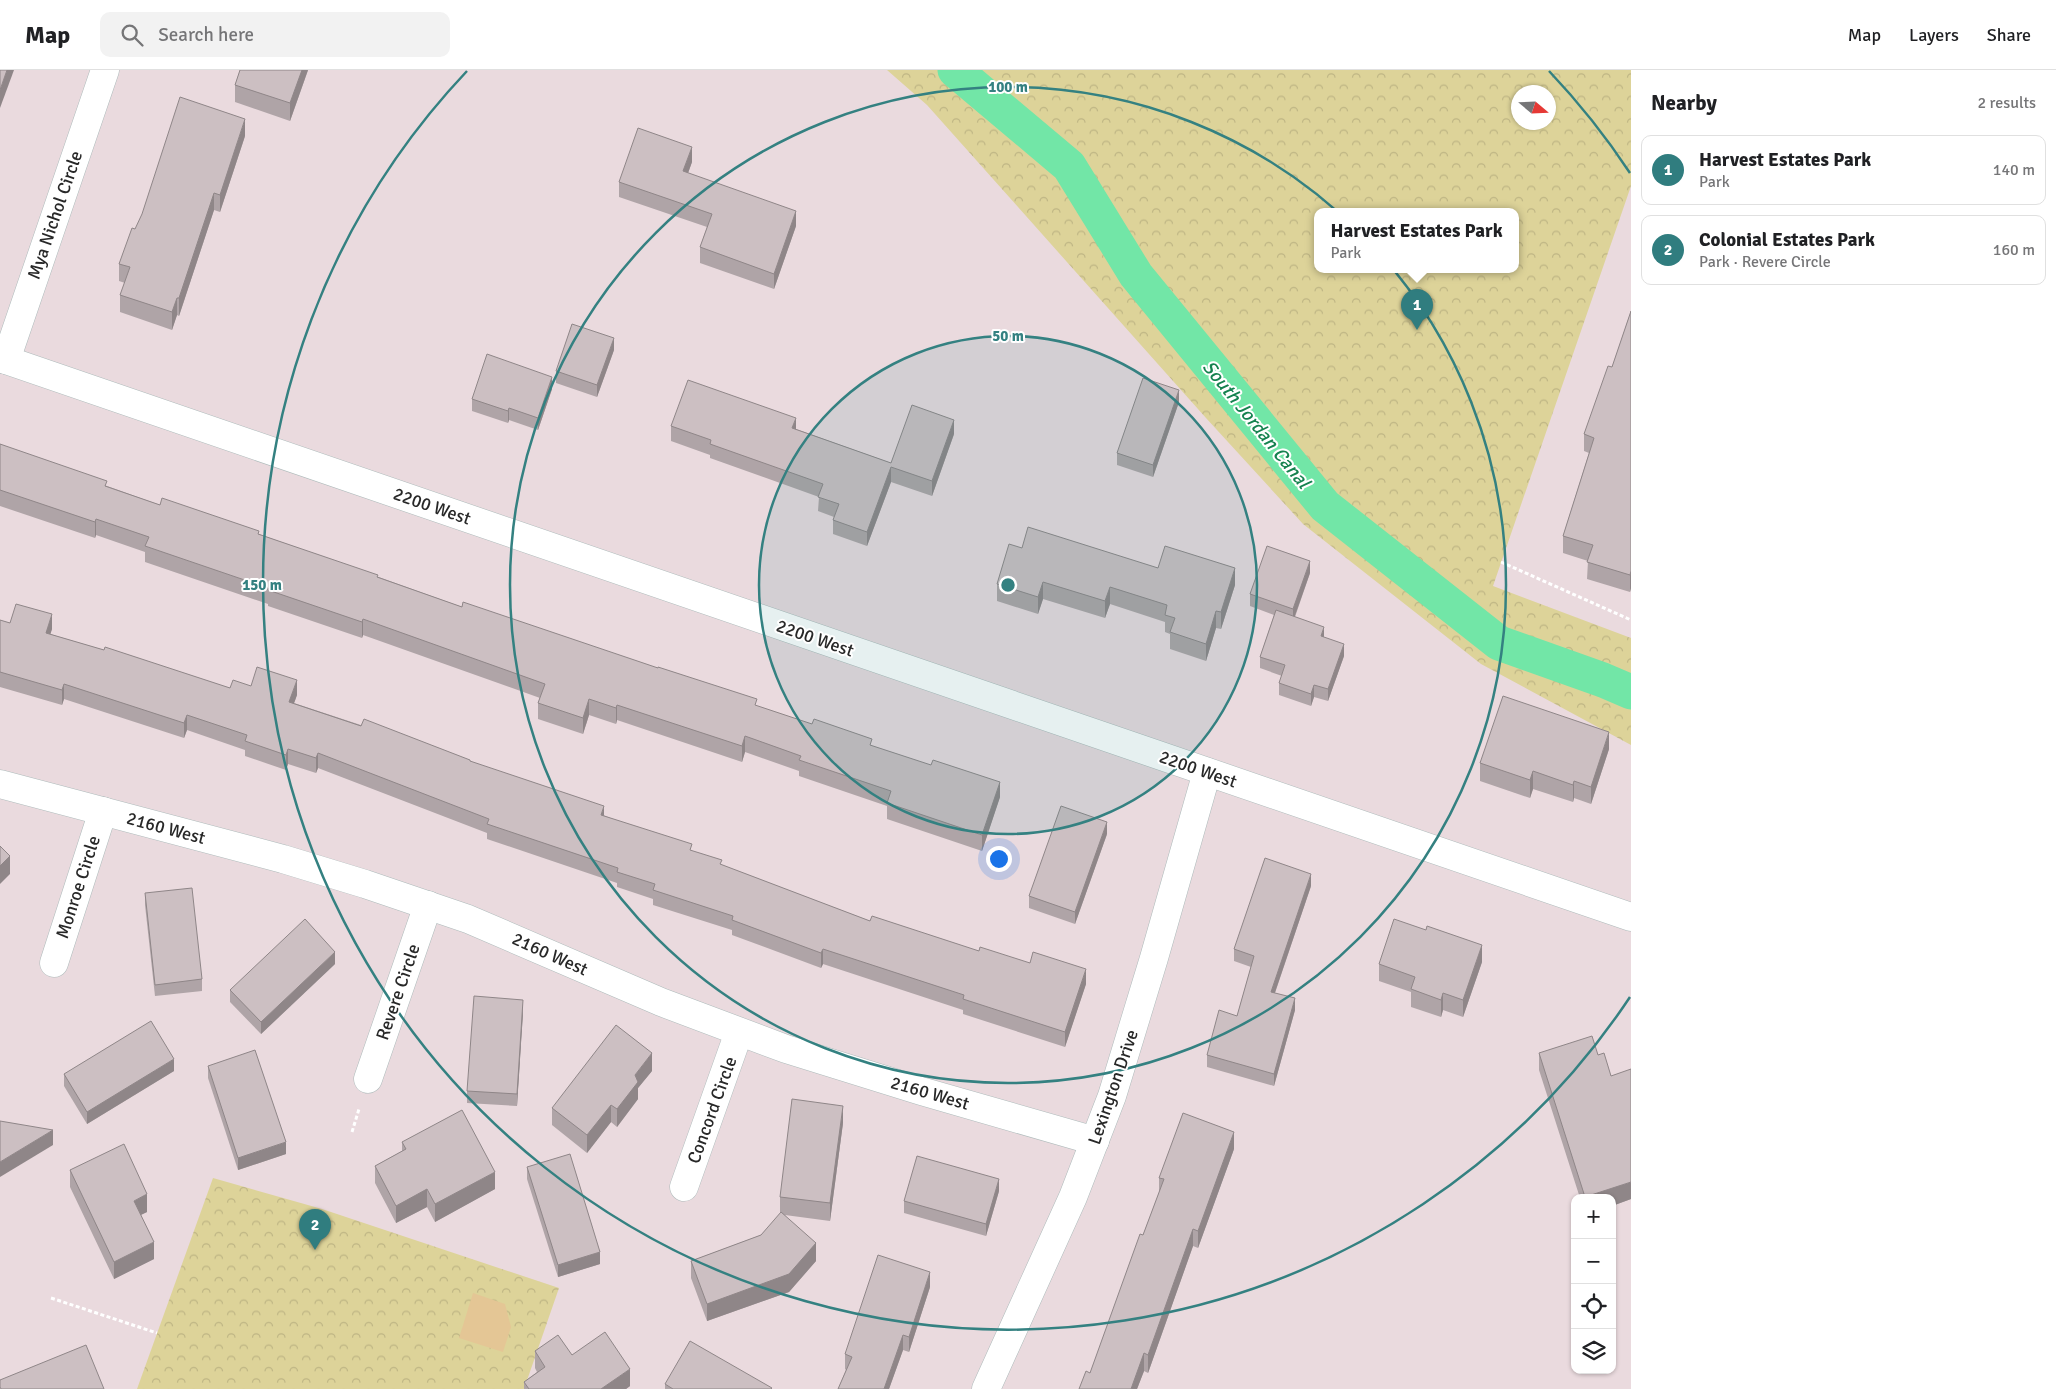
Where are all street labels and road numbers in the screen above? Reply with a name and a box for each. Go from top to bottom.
street label: Mya Nichol Circle [23,148,87,282]
street label: 2200 West [390,482,474,530]
street label: 2200 West [773,614,857,662]
street label: 2200 West [1156,745,1240,793]
street label: 2160 West [124,807,208,849]
street label: Monroe Circle [51,833,105,941]
street label: 2160 West [509,928,591,980]
street label: Revere Circle [371,941,425,1043]
street label: Lexington Drive [1083,1027,1143,1147]
street label: Concord Circle [682,1053,742,1167]
street label: 2160 West [888,1071,972,1115]

